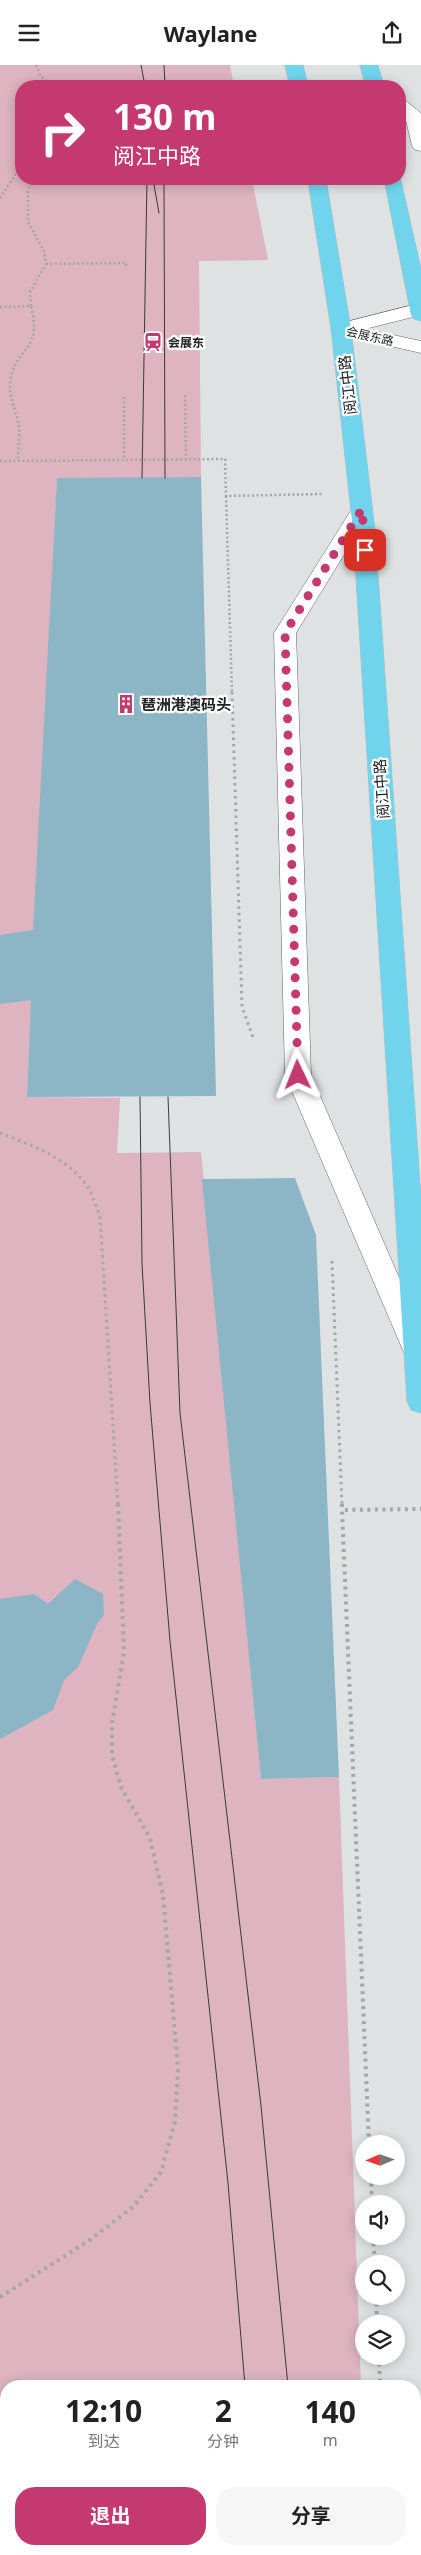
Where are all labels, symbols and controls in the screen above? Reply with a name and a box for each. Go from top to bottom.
text: Waylane [164,18,257,48]
icon: menu [15,19,43,47]
icon: share [378,19,406,47]
text: 130 m [113,93,216,140]
icon: right [30,100,95,165]
text: 阅江中路 [113,140,201,170]
street label: 会展东路 [345,322,395,350]
station icon: 会展东 [142,331,164,353]
place label: 会展东 [168,334,204,351]
street label: 阅江中路 [333,354,361,416]
pin [344,529,386,571]
icon: arrive [351,536,379,564]
building icon: 琶洲港澳码头 [115,693,137,715]
place label: 琶洲港澳码头 [141,694,231,714]
street label: 阅江中路 [369,758,393,820]
position arrow [271,1048,323,1100]
north arrow [355,2135,405,2185]
map controls [355,2135,405,2365]
button: sound [355,2195,405,2245]
button: search [355,2255,405,2305]
button: layers [355,2315,405,2365]
text: 12:10 [65,2390,142,2431]
text: 2 [215,2390,232,2431]
text: 140 [304,2391,356,2432]
text: m [323,2429,338,2451]
text: 到达 [88,2430,120,2452]
text: 分钟 [207,2430,239,2452]
button: 退出 [15,2487,206,2545]
button: 分享 [216,2487,406,2545]

